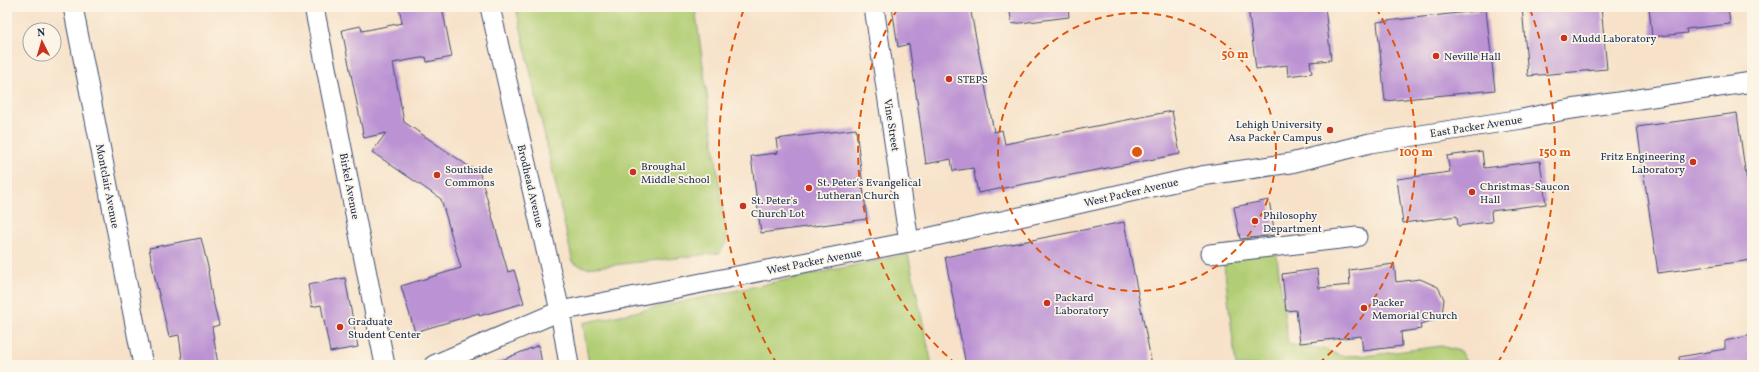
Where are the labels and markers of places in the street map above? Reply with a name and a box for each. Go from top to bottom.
place label: Mudd Laboratory [1572,32,1656,47]
marker: Mudd Laboratory [1559,33,1569,43]
place label: Neville Hall [1444,50,1501,65]
marker: Neville Hall [1431,51,1441,61]
place label: STEPS [957,73,988,88]
marker: STEPS [944,74,954,84]
place label: Lehigh University Asa Packer Campus [1228,118,1322,146]
marker: Lehigh University Asa Packer Campus [1325,125,1335,135]
centre of rings [1130,145,1144,159]
place label: Fritz Engineering Laboratory [1600,150,1685,178]
marker: Fritz Engineering Laboratory [1688,157,1698,167]
place label: Broughal Middle School [641,160,710,188]
place label: Southside Commons [445,163,495,191]
marker: Broughal Middle School [628,167,638,177]
marker: Southside Commons [432,170,442,180]
place label: St. Peter's Evangelical Lutheran Church [817,176,921,204]
place label: Christmas-Saucon Hall [1480,180,1570,208]
marker: St. Peter's Evangelical Lutheran Church [804,183,814,193]
marker: Christmas-Saucon Hall [1467,187,1477,197]
place label: St. Peter's Church Lot [751,194,805,222]
marker: St. Peter's Church Lot [738,201,748,211]
place label: Philosophy Department [1263,209,1322,237]
marker: Philosophy Department [1250,216,1260,226]
place label: Packard Laboratory [1055,291,1109,319]
place label: Packer Memorial Church [1372,296,1458,324]
marker: Packard Laboratory [1042,298,1052,308]
marker: Packer Memorial Church [1359,303,1369,313]
place label: Graduate Student Center [348,315,421,343]
marker: Graduate Student Center [335,322,345,332]

